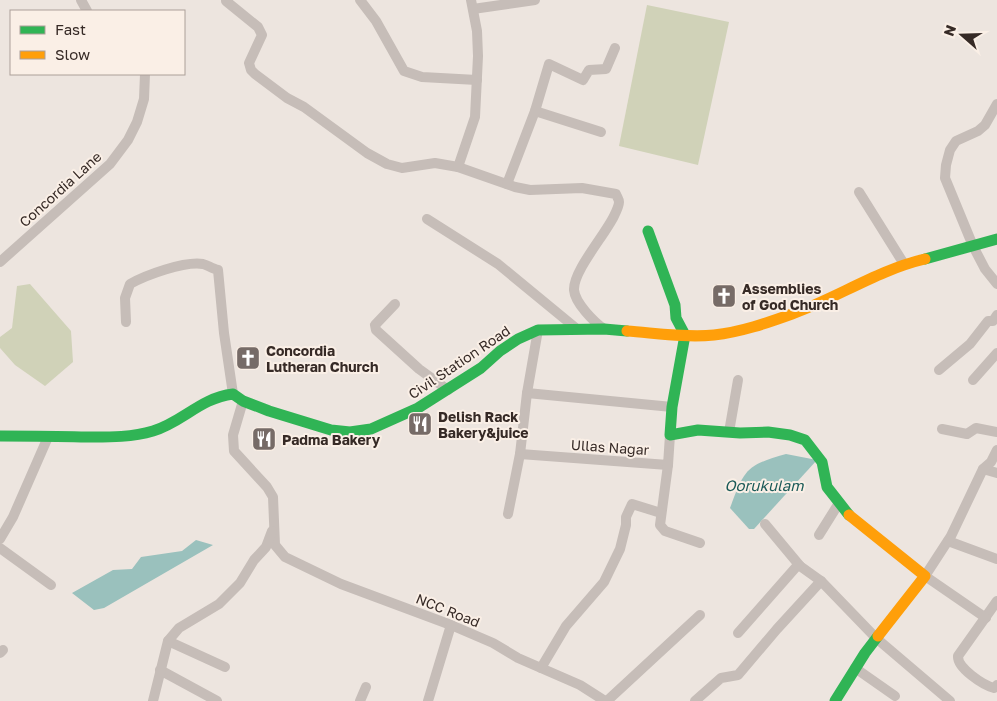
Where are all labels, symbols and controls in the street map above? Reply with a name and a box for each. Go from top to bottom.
legend [10,10,185,75]
north arrow [937,10,987,60]
text: Fast [55,20,86,38]
text: N [940,22,959,38]
text: Slow [55,45,90,63]
street label: Concordia Lane [16,148,104,230]
place label: Assemblies of God Church [742,280,838,313]
church icon: Assemblies of God Church [711,283,737,309]
street label: Civil Station Road [405,322,513,402]
place label: Concordia Lutheran Church [266,342,378,375]
church icon: Concordia Lutheran Church [235,345,261,371]
place label: Delish Rack Bakery&juice [438,408,529,441]
restaurant icon: Delish Rack Bakery&juice [407,411,433,437]
restaurant icon: Padma Bakery [251,426,277,452]
place label: Padma Bakery [282,431,381,448]
street label: Ullas Nagar [570,436,650,458]
water label: Oorukulam [724,476,804,494]
street label: NCC Road [414,589,482,631]

